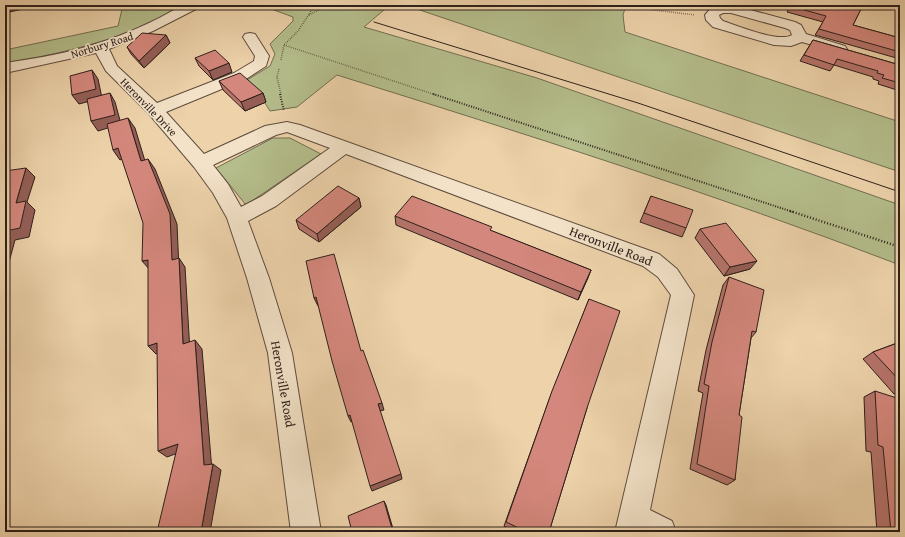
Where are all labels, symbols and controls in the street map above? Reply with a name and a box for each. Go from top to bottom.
street label: Norbury Road [69,28,135,62]
street label: Heronville Drive [117,74,181,140]
street label: Heronville Road [567,221,655,271]
street label: Heronville Road [266,339,300,429]

